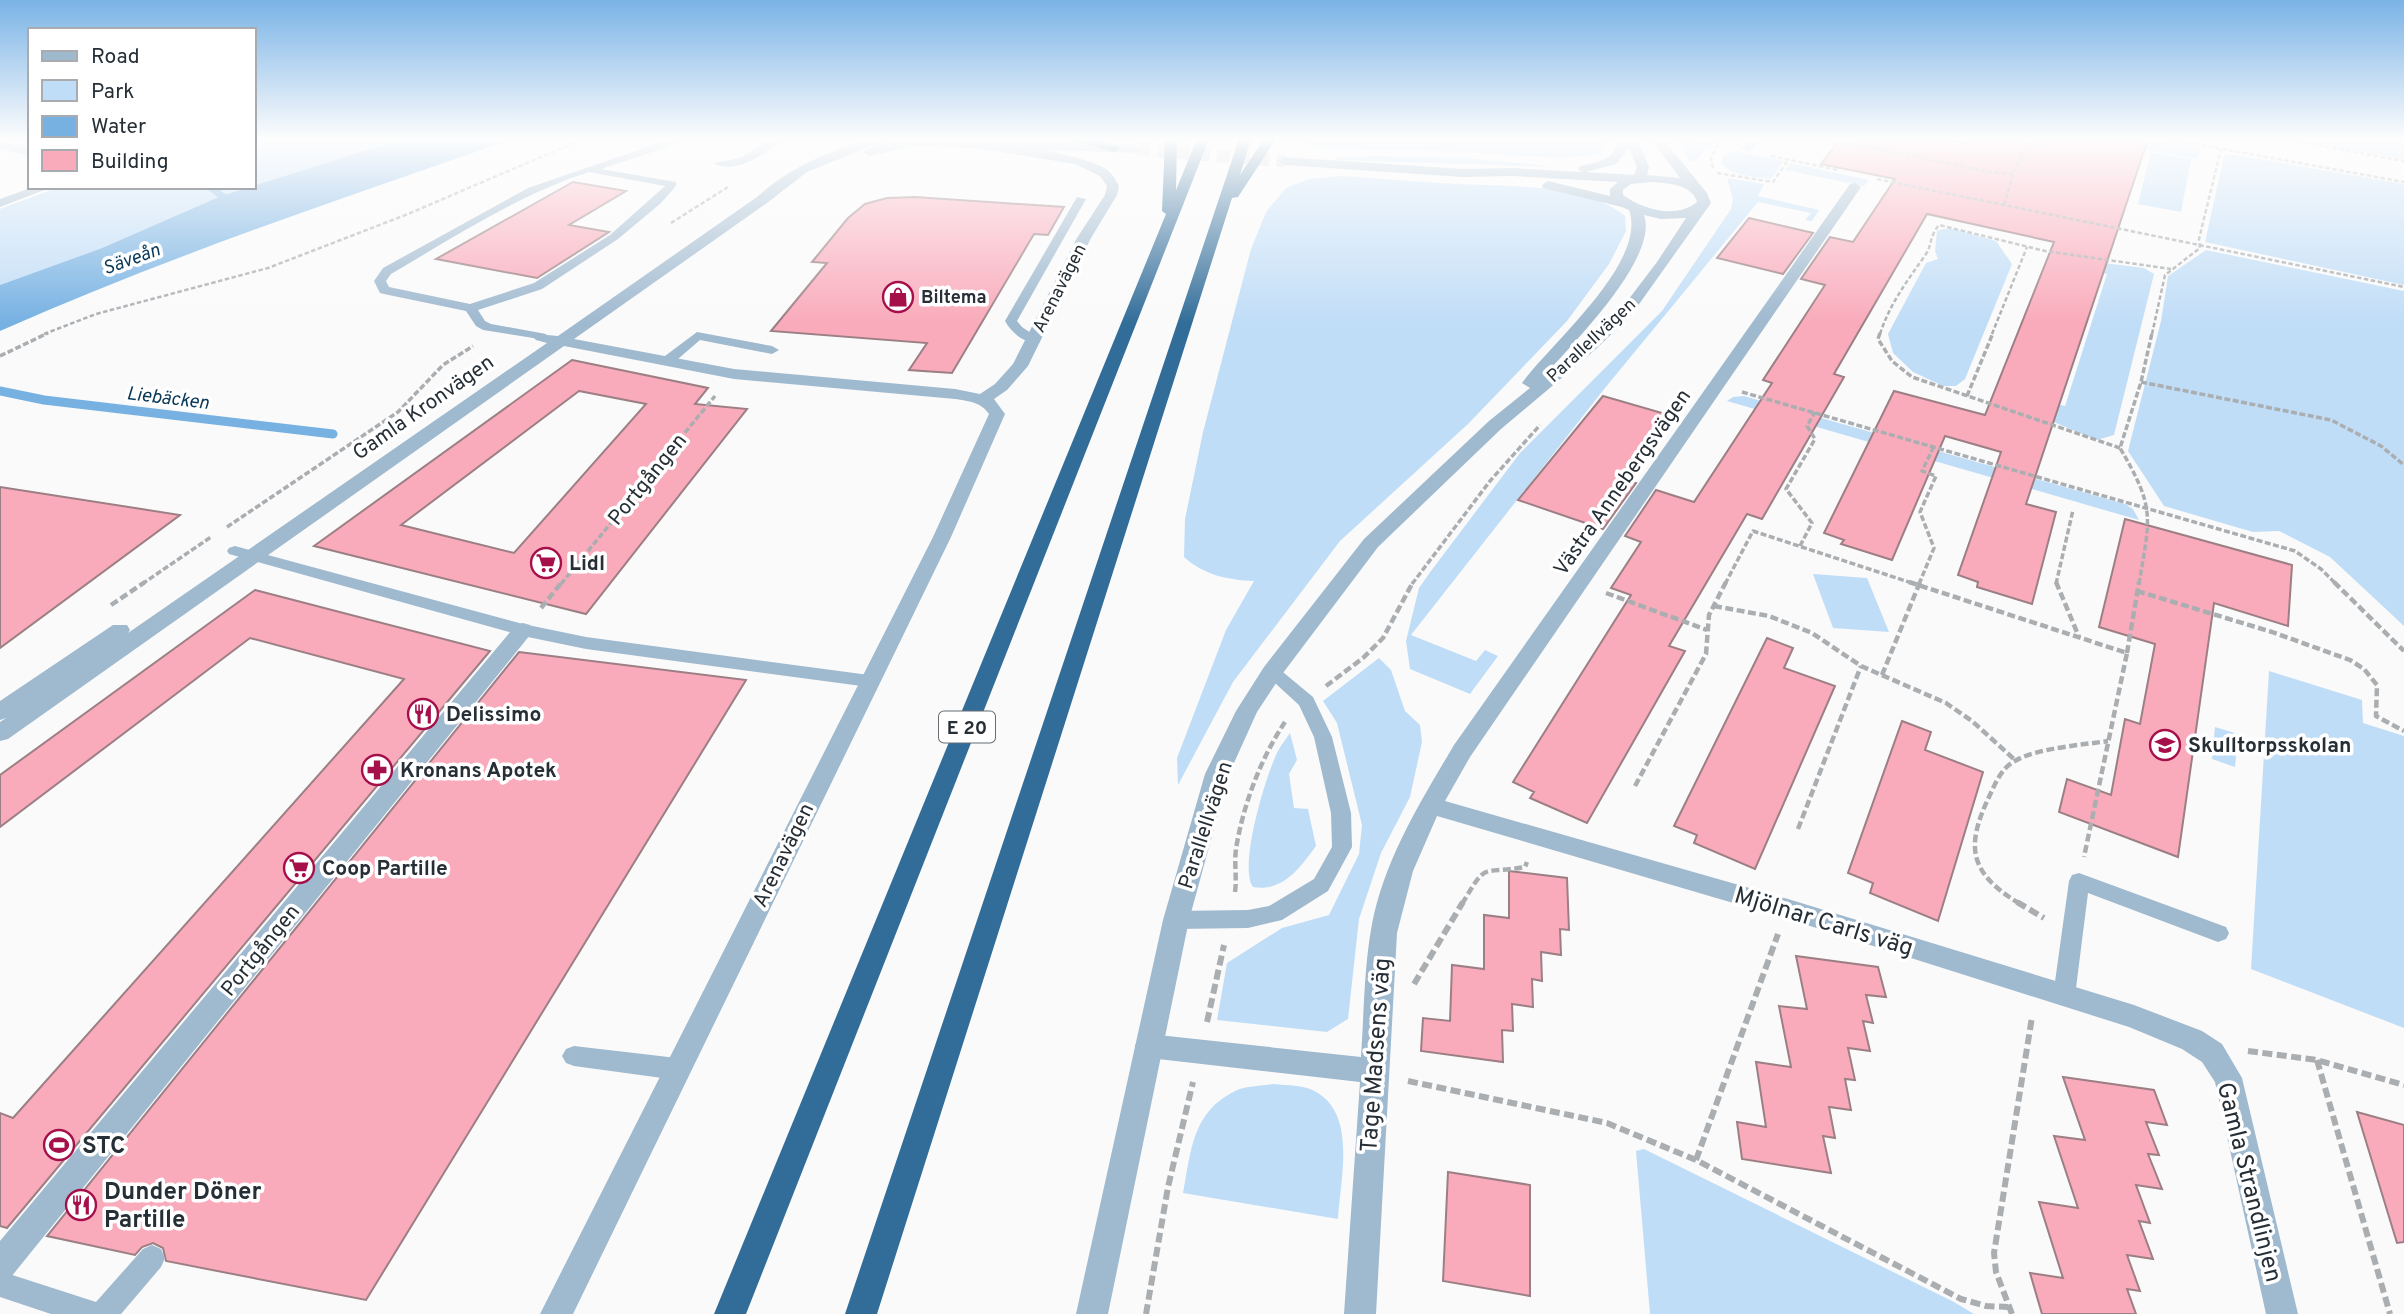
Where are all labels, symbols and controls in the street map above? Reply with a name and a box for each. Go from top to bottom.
legend [28,28,256,189]
text: Road [91,44,140,71]
text: Park [91,79,134,106]
text: Water [91,114,146,141]
text: Building [91,149,169,176]
water label: Säveån [100,238,164,281]
street label: Arenavägen [1028,240,1093,337]
shop icon: Biltema [881,280,915,314]
place label: Biltema [921,287,987,310]
street label: Parallellvägen [1543,294,1641,388]
street label: Gamla Kronvägen [348,349,500,467]
water label: Liebäcken [125,382,211,416]
street label: Västra Annebergsvägen [1549,384,1698,581]
street label: Portgången [603,428,694,532]
supermarket icon: Lidl [529,546,563,580]
place label: Lidl [569,551,605,578]
restaurant icon: Delissimo [406,697,440,731]
place label: Delissimo [446,702,541,729]
road number: E 20 [939,712,995,742]
school or university icon: Skulltorpsskolan [2148,728,2182,762]
place label: Skulltorpsskolan [2188,733,2351,760]
pharmacy icon: Kronans Apotek [360,753,394,787]
place label: Kronans Apotek [400,758,557,785]
street label: Parallellvägen [1173,758,1240,893]
street label: Arenavägen [747,799,821,912]
supermarket icon: Coop Partille [282,851,316,885]
place label: Coop Partille [322,856,448,883]
street label: Mjölnar Carls väg [1730,881,1916,964]
street label: Portgången [216,899,307,1003]
street label: Tage Madsens väg [1355,957,1399,1153]
street label: Gamla Strandlinjen [2209,1079,2287,1286]
sports icon: STC [42,1128,76,1162]
place label: STC [82,1132,125,1162]
place label: Dunder Döner Partille [104,1178,261,1236]
restaurant icon: Dunder Döner Partille [64,1188,98,1222]

